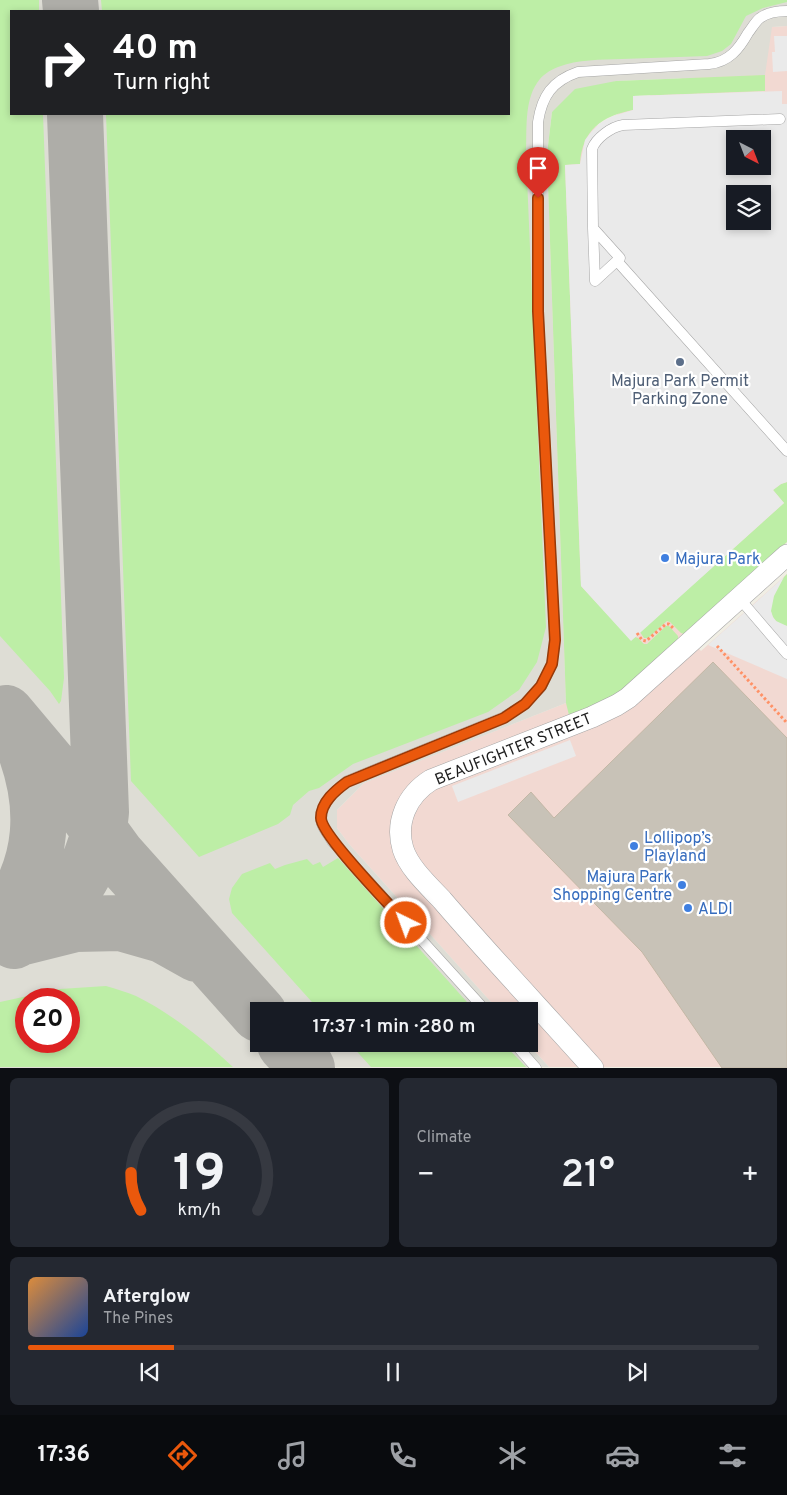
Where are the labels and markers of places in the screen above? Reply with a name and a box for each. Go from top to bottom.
pin [517,147,559,198]
marker: Majura Park Permit Parking Zone [674,356,686,368]
place label: Majura Park Permit Parking Zone [611,372,749,410]
place label: Majura Park [675,550,761,570]
marker: Majura Park [659,552,671,564]
place label: Lollipop’s Playland [644,829,712,867]
marker: Lollipop’s Playland [628,840,640,852]
place label: Majura Park Shopping Centre [552,868,672,906]
marker: Majura Park Shopping Centre [676,879,688,891]
place label: ALDI [698,900,733,920]
marker: ALDI [682,902,694,914]

